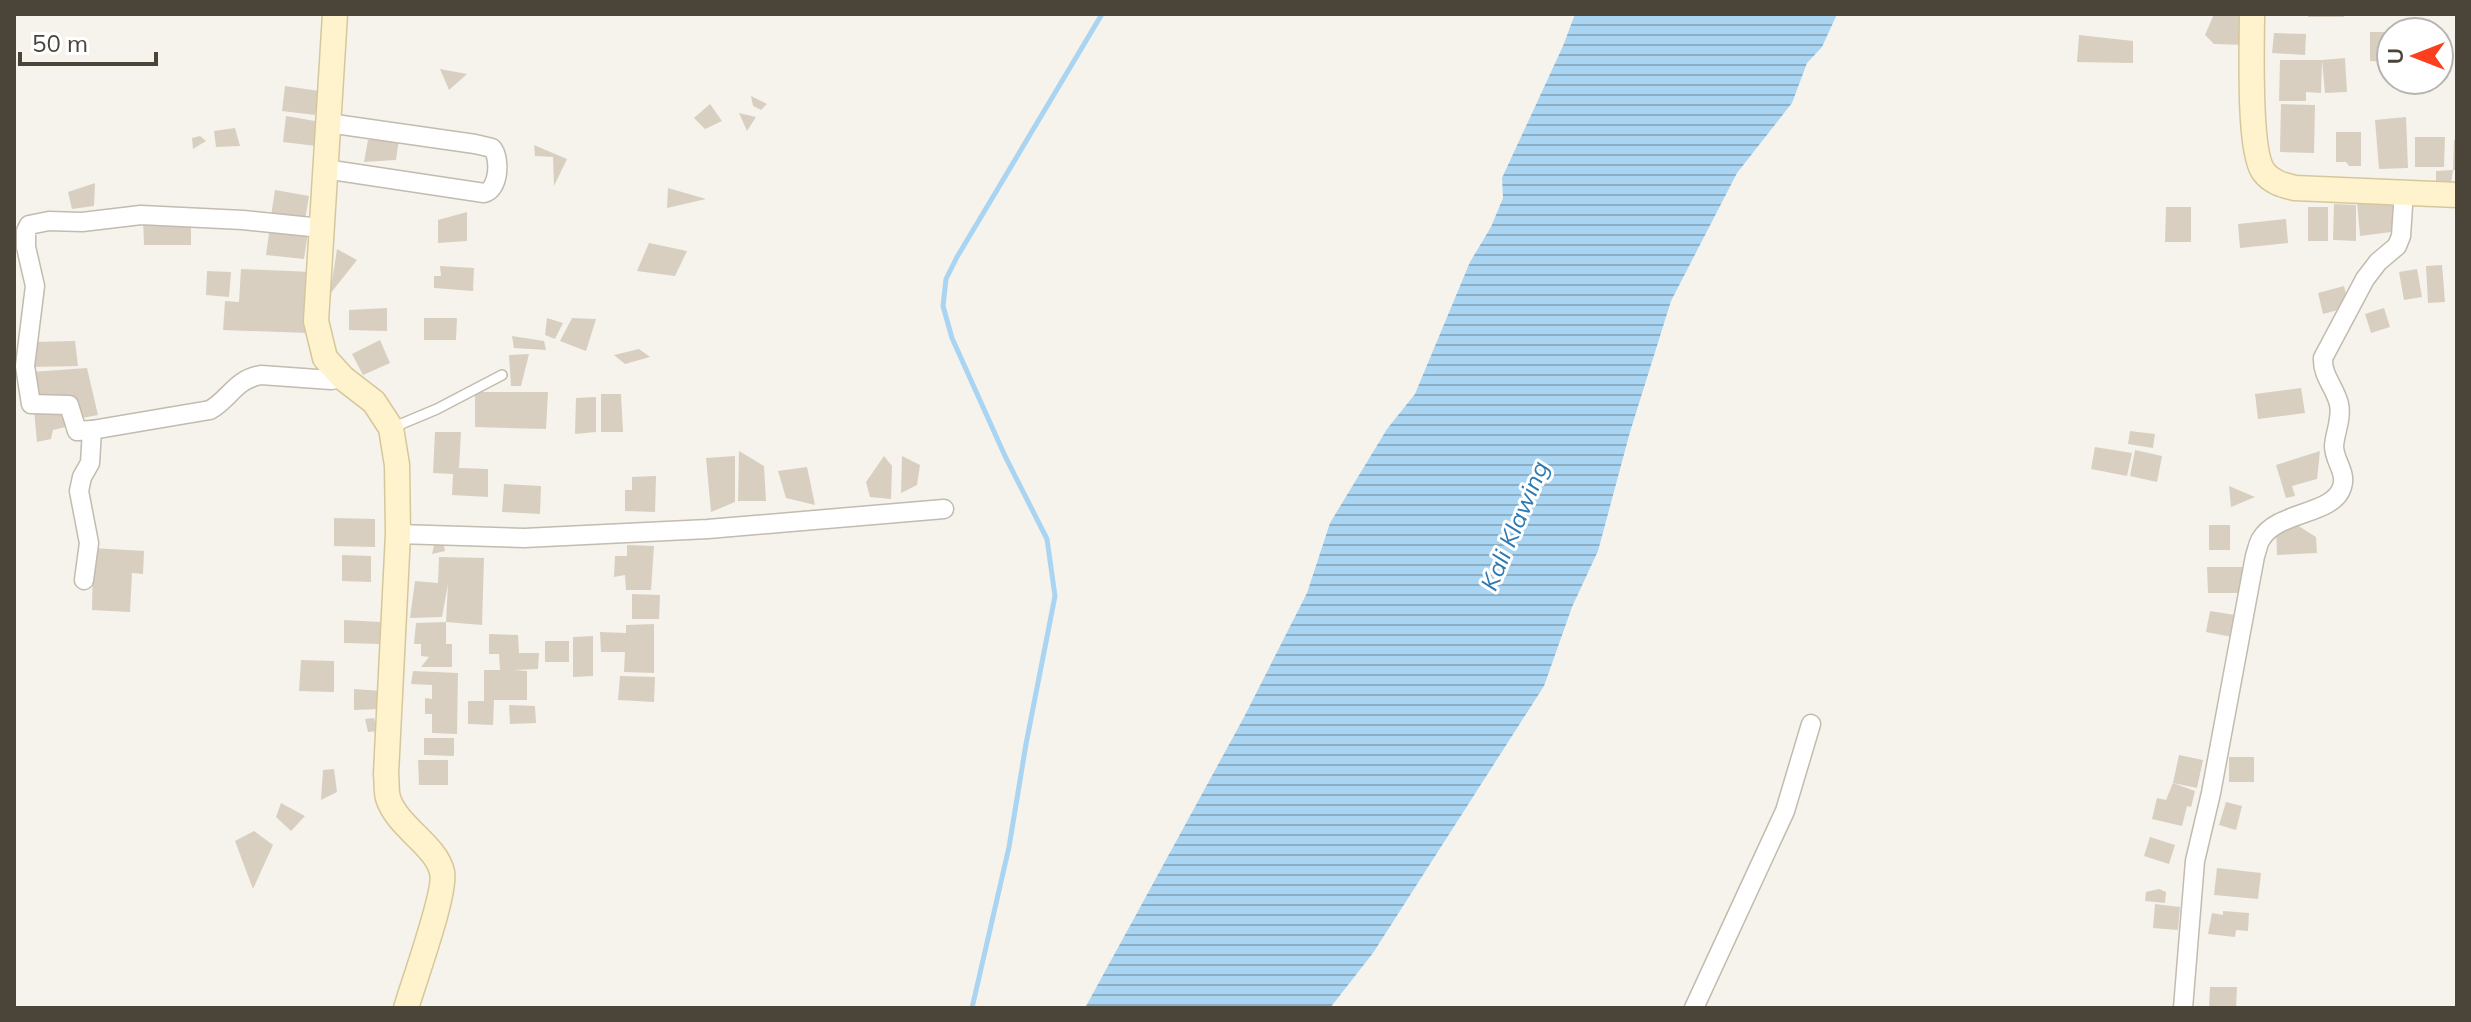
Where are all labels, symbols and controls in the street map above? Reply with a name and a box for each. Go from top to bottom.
scale bar [20,16,156,66]
north arrow [2375,16,2455,96]
text: 50 m [32,28,88,58]
text: U [2381,48,2409,64]
water label: Kali Klawing [1473,456,1555,595]

